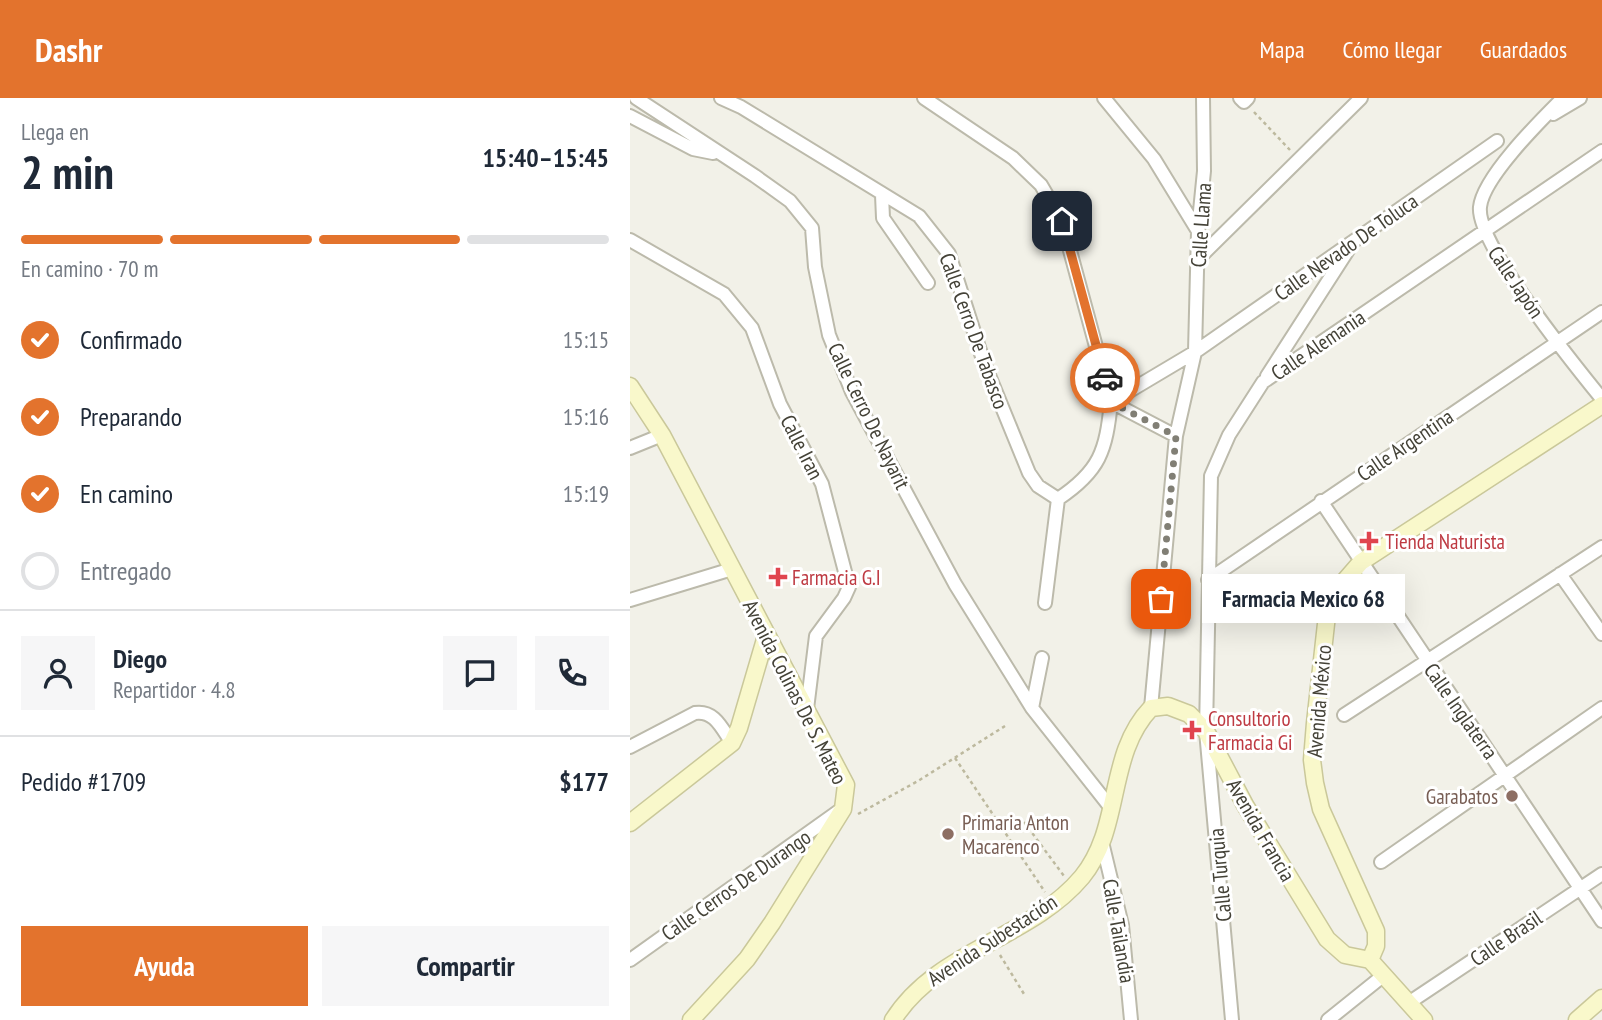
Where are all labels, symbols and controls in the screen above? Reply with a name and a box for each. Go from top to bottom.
text: Dashr [35,28,102,71]
text: Mapa [1260,34,1305,65]
text: Cómo llegar [1343,34,1442,65]
text: Guardados [1480,34,1567,65]
text: Llega en [21,117,89,146]
text: 15:40–15:45 [482,141,609,174]
text: 2 min [21,142,114,202]
street label: Calle Llama [1185,182,1217,268]
street label: Calle Nevado De Toluca [1269,187,1423,307]
pin [1032,191,1092,251]
icon: home [1043,202,1081,240]
street label: Calle Japón [1482,241,1550,323]
street label: Calle Cerro De Tabasco [933,249,1015,413]
text: En camino · 70 m [21,254,158,283]
street label: Calle Alemania [1266,304,1370,386]
icon: check [21,321,59,359]
text: Confirmado [80,323,182,356]
text: 15:15 [563,325,609,354]
street label: Calle Cerro De Nayarit [822,338,916,494]
courier [1070,343,1140,413]
icon: car [1086,359,1124,397]
icon: check [21,398,59,436]
text: Preparando [80,400,182,433]
text: 15:16 [563,402,609,431]
street label: Calle Argentina [1352,403,1458,487]
street label: Calle Iran [774,410,830,484]
icon: check [21,475,59,513]
text: En camino [80,477,173,510]
text: 15:19 [563,479,609,508]
place label: Tienda Naturista [1385,528,1505,555]
marker: Tienda Naturista [1359,531,1379,551]
text: Entregado [80,554,172,587]
place label: Farmacia G.I [792,564,881,591]
marker: Farmacia G.I [770,569,786,585]
pin [1131,569,1191,629]
callout: Farmacia Mexico 68 [1203,574,1406,624]
icon: bag [1142,580,1180,618]
text: Farmacia Mexico 68 [1222,584,1385,613]
street label: Avenida Colinas De S. Mateo [737,595,853,789]
button: person [21,636,95,710]
button: chat [443,636,517,710]
button: phone [535,636,609,710]
text: Diego [113,642,167,675]
street label: Avenida México [1301,644,1337,758]
street label: Calle Inglaterra [1418,658,1504,764]
text: Repartidor · 4.8 [113,675,236,704]
place label: Consultorio Farmacia Gi [1208,705,1293,756]
marker: Consultorio Farmacia Gi [1182,720,1202,740]
text: Pedido #1709 [21,765,146,798]
text: $177 [559,765,609,798]
street label: Avenida Francia [1221,774,1301,886]
place label: Garabatos [1426,783,1498,810]
marker: Garabatos [1504,788,1520,804]
place label: Primaria Anton Macarenco [962,809,1069,860]
street label: Calle Cerros De Durango [656,823,816,947]
marker: Primaria Anton Macarenco [940,826,956,842]
street label: Calle Turquia [1202,827,1238,923]
street label: Calle Tailandia [1097,877,1141,985]
street label: Avenida Subestación [922,888,1062,992]
street label: Calle Brasil [1465,904,1547,972]
button: Ayuda [21,926,308,1006]
button: Compartir [322,926,609,1006]

